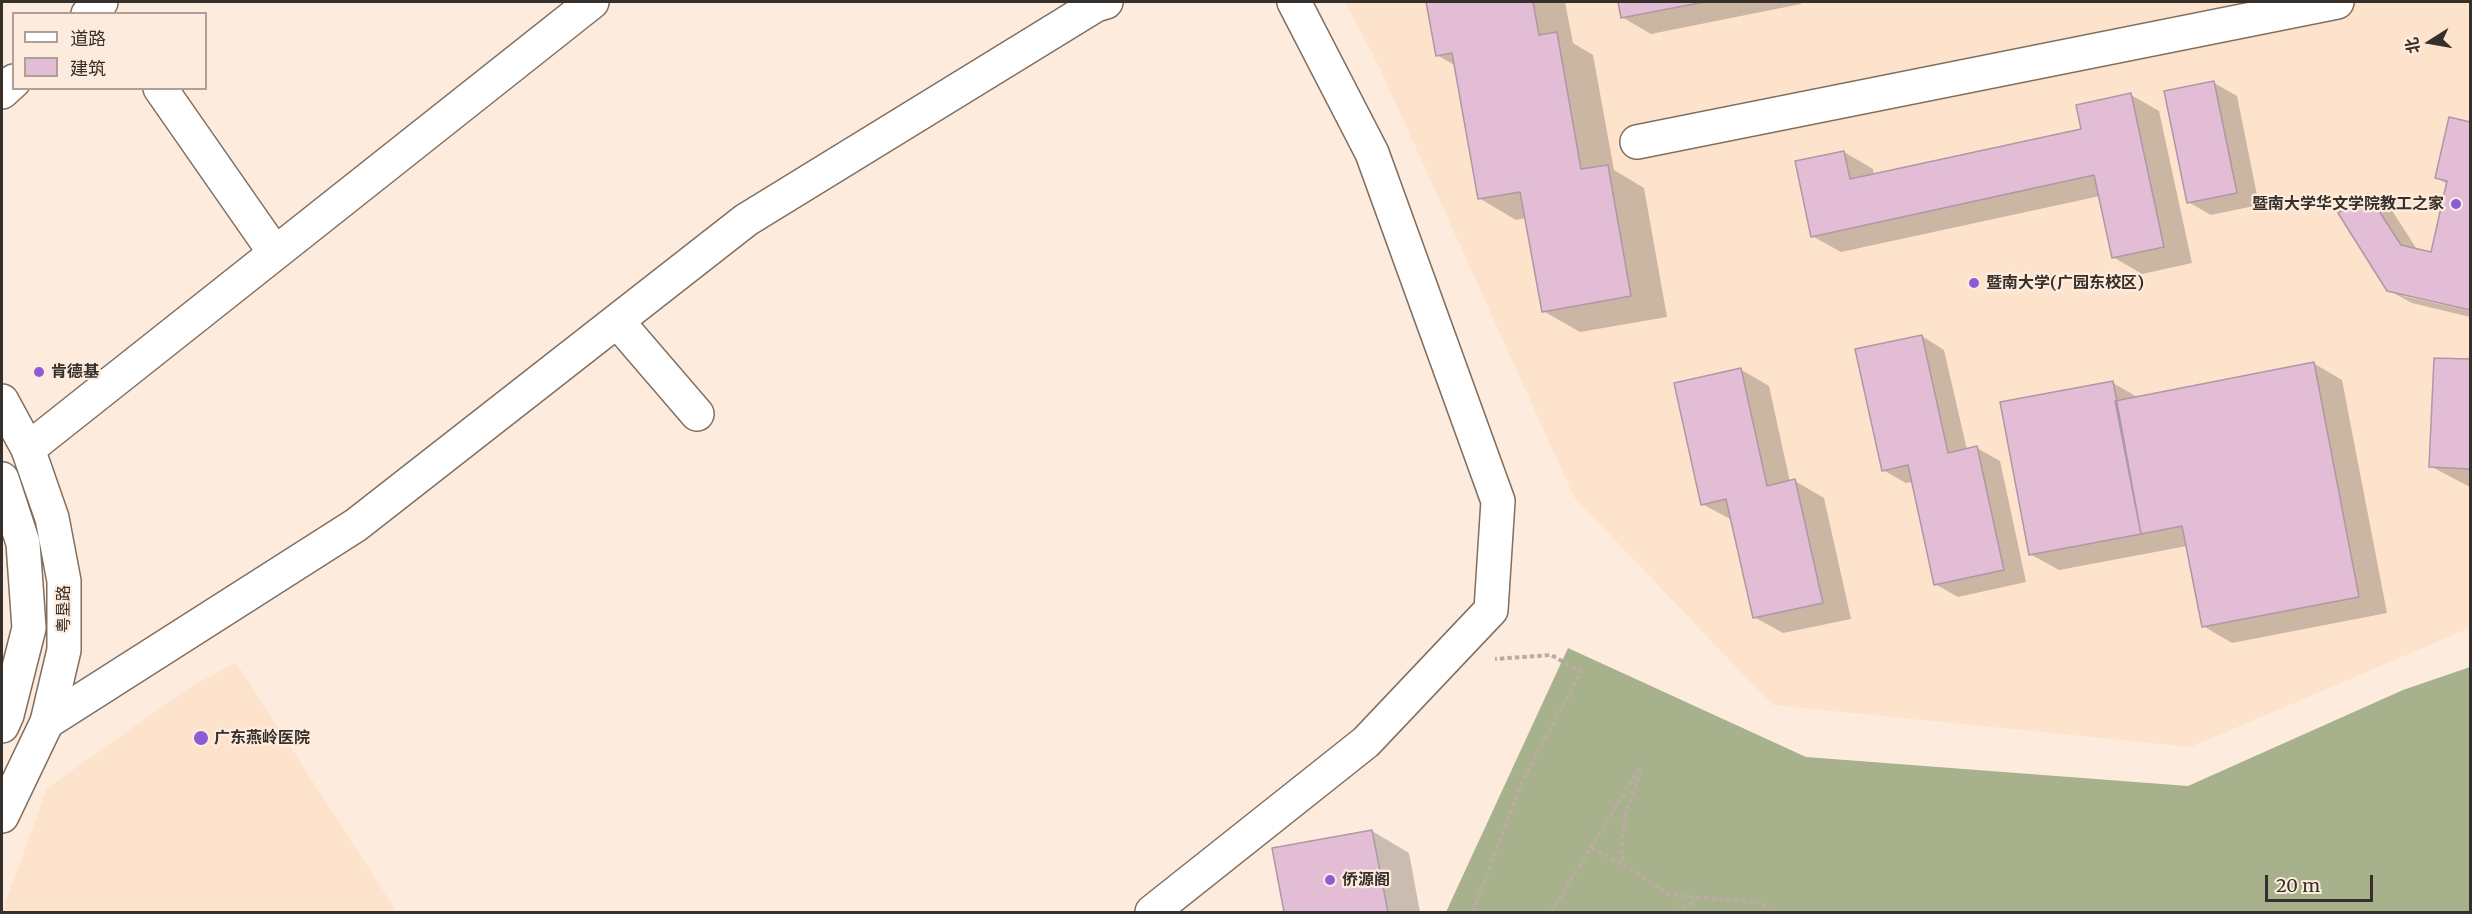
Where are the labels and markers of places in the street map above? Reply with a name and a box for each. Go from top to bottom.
place label: 暨南大学华文学院教工之家 [2252,194,2444,214]
marker: 暨南大学华文学院教工之家 [2449,197,2463,211]
place label: 暨南大学(广园东校区) [1986,273,2144,293]
marker: 暨南大学(广园东校区) [1967,276,1981,290]
place label: 肯德基 [51,362,99,382]
marker: 肯德基 [32,365,46,379]
place label: 广东燕岭医院 [214,728,310,748]
marker: 广东燕岭医院 [192,729,210,747]
place label: 侨源阁 [1342,870,1390,890]
marker: 侨源阁 [1323,873,1337,887]

